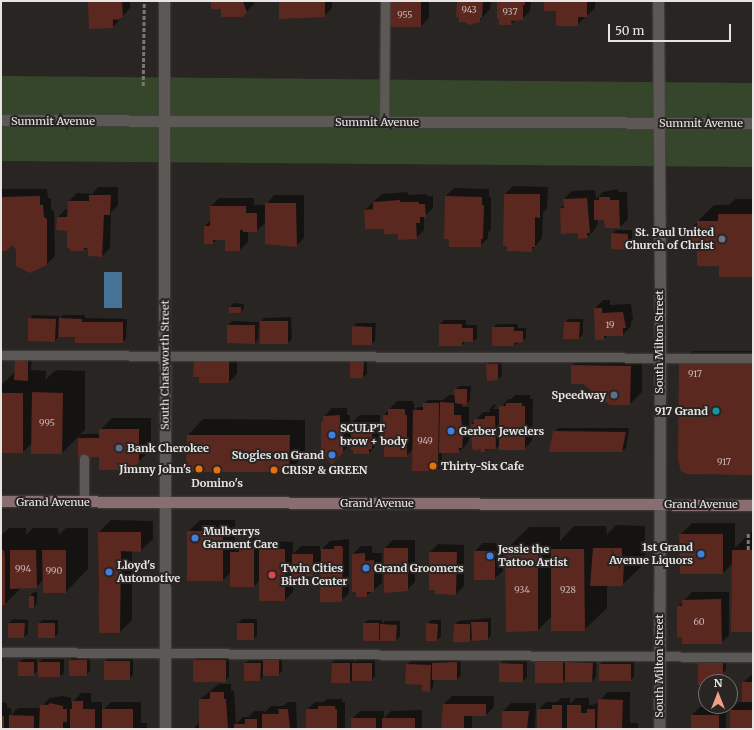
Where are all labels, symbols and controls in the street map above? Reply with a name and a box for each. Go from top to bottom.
house number: 943 [461,5,477,15]
house number: 937 [502,7,518,17]
house number: 955 [397,10,413,20]
scale bar [610,16,733,42]
text: 50 m [615,23,644,38]
street label: Summit Avenue [11,114,95,128]
street label: Summit Avenue [335,115,419,129]
street label: Summit Avenue [659,116,743,130]
place label: St. Paul United Church of Christ [625,226,714,252]
marker: St. Paul United Church of Christ [717,234,727,244]
street label: South Milton Street [652,290,666,394]
street label: South Chatsworth Street [158,300,172,430]
house number: 19 [605,320,615,330]
house number: 917 [688,369,702,379]
place label: Speedway [552,388,606,402]
marker: Speedway [609,390,619,400]
place label: 917 Grand [655,404,708,418]
marker: 917 Grand [711,406,721,416]
house number: 995 [39,418,55,428]
place label: SCULPT brow + body [340,422,407,448]
place label: Gerber Jewelers [459,424,544,438]
marker: Gerber Jewelers [446,426,456,436]
marker: SCULPT brow + body [327,430,337,440]
house number: 949 [417,436,433,446]
place label: Bank Cherokee [127,441,209,455]
marker: Bank Cherokee [114,443,124,453]
place label: Stogies on Grand [232,448,324,462]
marker: Stogies on Grand [327,450,337,460]
house number: 917 [717,457,731,467]
place label: Thirty-Six Cafe [441,459,524,473]
marker: Thirty-Six Cafe [428,461,438,471]
place label: Jimmy John's [119,462,191,476]
place label: CRISP & GREEN [282,463,368,477]
marker: Jimmy John's [194,464,204,474]
marker: Domino's [212,465,222,475]
marker: CRISP & GREEN [269,465,279,475]
place label: Domino's [191,476,243,490]
street label: Grand Avenue [16,495,90,509]
street label: Grand Avenue [340,496,414,510]
street label: Grand Avenue [664,497,738,511]
place label: Mulberrys Garment Care [203,525,278,551]
marker: Mulberrys Garment Care [190,533,200,543]
place label: 1st Grand Avenue Liquors [609,541,693,567]
place label: Jessie the Tattoo Artist [498,543,568,569]
marker: 1st Grand Avenue Liquors [696,549,706,559]
marker: Jessie the Tattoo Artist [485,551,495,561]
place label: Lloyd's Automotive [117,559,180,585]
place label: Grand Groomers [374,561,464,575]
place label: Twin Cities Birth Center [281,562,347,588]
marker: Grand Groomers [361,563,371,573]
house number: 994 [15,564,31,574]
house number: 990 [46,566,62,576]
marker: Lloyd's Automotive [104,567,114,577]
marker: Twin Cities Birth Center [266,569,278,581]
house number: 934 [514,585,530,595]
house number: 928 [560,585,576,595]
street label: South Milton Street [652,614,666,718]
house number: 60 [693,617,705,627]
north arrow [698,674,738,714]
text: N [714,676,722,690]

